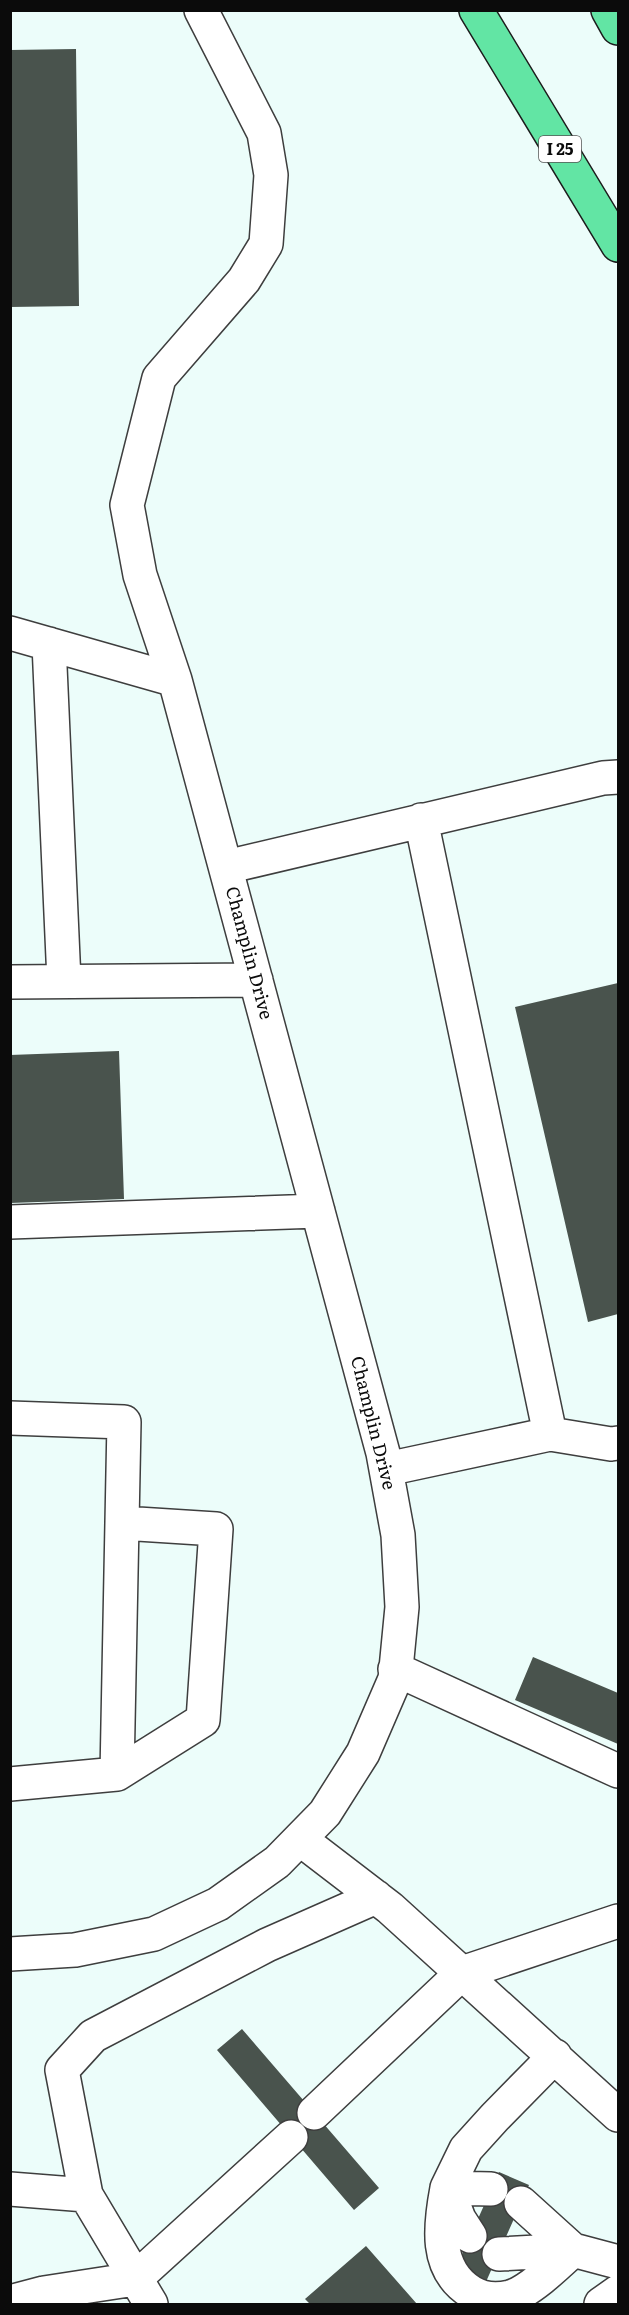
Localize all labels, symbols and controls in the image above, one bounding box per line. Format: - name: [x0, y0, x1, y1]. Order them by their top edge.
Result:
- road number: I 25: [539, 136, 581, 162]
- street label: Champlin Drive: [220, 883, 281, 1022]
- street label: Champlin Drive: [345, 1353, 404, 1492]

